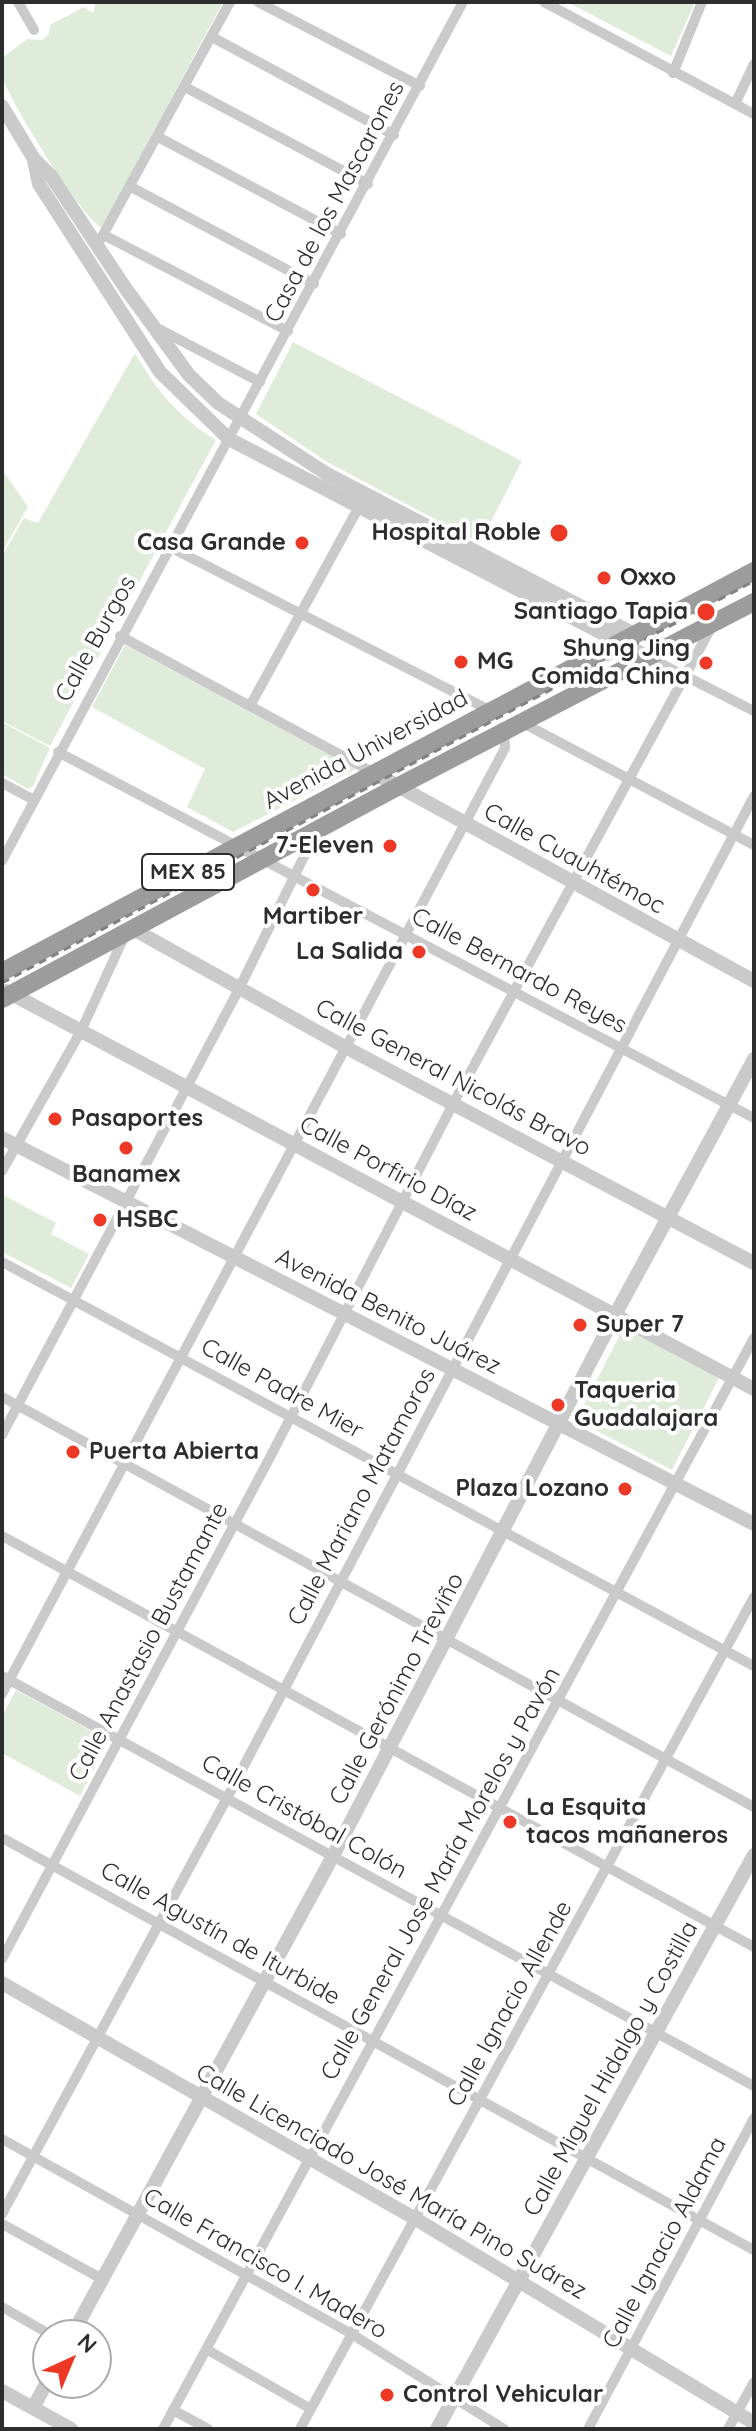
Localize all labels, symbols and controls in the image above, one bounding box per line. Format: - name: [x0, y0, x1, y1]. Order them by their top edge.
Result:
- street label: Casa de los Mascarones: [259, 76, 411, 328]
- place label: Hospital Roble: [372, 519, 541, 547]
- marker: Hospital Roble: [548, 522, 570, 544]
- place label: Casa Grande: [137, 529, 286, 557]
- marker: Casa Grande: [293, 534, 311, 552]
- place label: Oxxo: [620, 564, 676, 592]
- marker: Oxxo: [595, 569, 613, 587]
- street label: Calle Burgos: [50, 571, 142, 707]
- place label: Santiago Tapia: [514, 598, 688, 626]
- marker: Santiago Tapia: [695, 601, 717, 623]
- place label: Shung Jing Comida China: [531, 635, 690, 691]
- place label: MG: [477, 648, 513, 676]
- marker: MG: [452, 653, 470, 671]
- marker: Shung Jing Comida China: [697, 654, 715, 672]
- street label: Avenida Universidad: [259, 684, 473, 816]
- street label: Calle Cuauhtémoc: [478, 797, 670, 921]
- place label: 7-Eleven: [275, 832, 374, 860]
- marker: 7-Eleven: [381, 837, 399, 855]
- road number: MEX 85: [142, 854, 234, 890]
- marker: Martiber: [304, 881, 322, 899]
- street label: Calle Bernardo Reyes: [406, 902, 632, 1040]
- place label: Martiber: [263, 903, 363, 931]
- place label: La Salida: [296, 938, 403, 966]
- marker: La Salida: [410, 943, 428, 961]
- street label: Calle General Nicolás Bravo: [310, 993, 596, 1163]
- place label: Pasaportes: [71, 1105, 203, 1133]
- marker: Pasaportes: [46, 1110, 64, 1128]
- street label: Calle Porfirio Díaz: [294, 1110, 482, 1228]
- marker: Banamex: [117, 1139, 135, 1157]
- place label: Banamex: [72, 1161, 180, 1189]
- place label: HSBC: [116, 1206, 178, 1234]
- marker: HSBC: [91, 1211, 109, 1229]
- street label: Avenida Benito Juárez: [271, 1243, 505, 1381]
- place label: Super 7: [596, 1311, 684, 1339]
- marker: Super 7: [571, 1316, 589, 1334]
- street label: Calle Padre Mier: [196, 1333, 368, 1445]
- street label: Calle Mariano Matamoros: [282, 1363, 442, 1631]
- place label: Taqueria Guadalajara: [574, 1377, 718, 1433]
- marker: Taqueria Guadalajara: [549, 1396, 567, 1414]
- place label: Puerta Abierta: [89, 1438, 259, 1466]
- marker: Puerta Abierta: [64, 1443, 82, 1461]
- place label: Plaza Lozano: [455, 1475, 609, 1503]
- marker: Plaza Lozano: [616, 1480, 634, 1498]
- street label: Calle Anastasio Bustamante: [63, 1498, 235, 1786]
- street label: Calle Gerónimo Treviño: [324, 1568, 470, 1810]
- street label: Calle General Jose María Morelos y Pavón: [315, 1662, 567, 2086]
- street label: Calle Cristóbal Colón: [196, 1749, 412, 1885]
- place label: La Esquita tacos mañaneros: [526, 1794, 728, 1850]
- marker: La Esquita tacos mañaneros: [501, 1813, 519, 1831]
- street label: Calle Agustín de Iturbide: [95, 1856, 345, 2012]
- street label: Calle Ignacio Allende: [441, 1896, 579, 2112]
- street label: Calle Miguel Hidalgo y Costilla: [518, 1916, 704, 2222]
- street label: Calle Licenciado José María Pino Suárez: [191, 2058, 591, 2306]
- street label: Calle Ignacio Aldama: [597, 2132, 733, 2354]
- street label: Calle Francisco I. Madero: [138, 2182, 392, 2346]
- north arrow: [32, 2319, 112, 2399]
- text: N: [72, 2327, 103, 2359]
- place label: Control Vehicular: [403, 2381, 603, 2409]
- marker: Control Vehicular: [378, 2386, 396, 2404]

